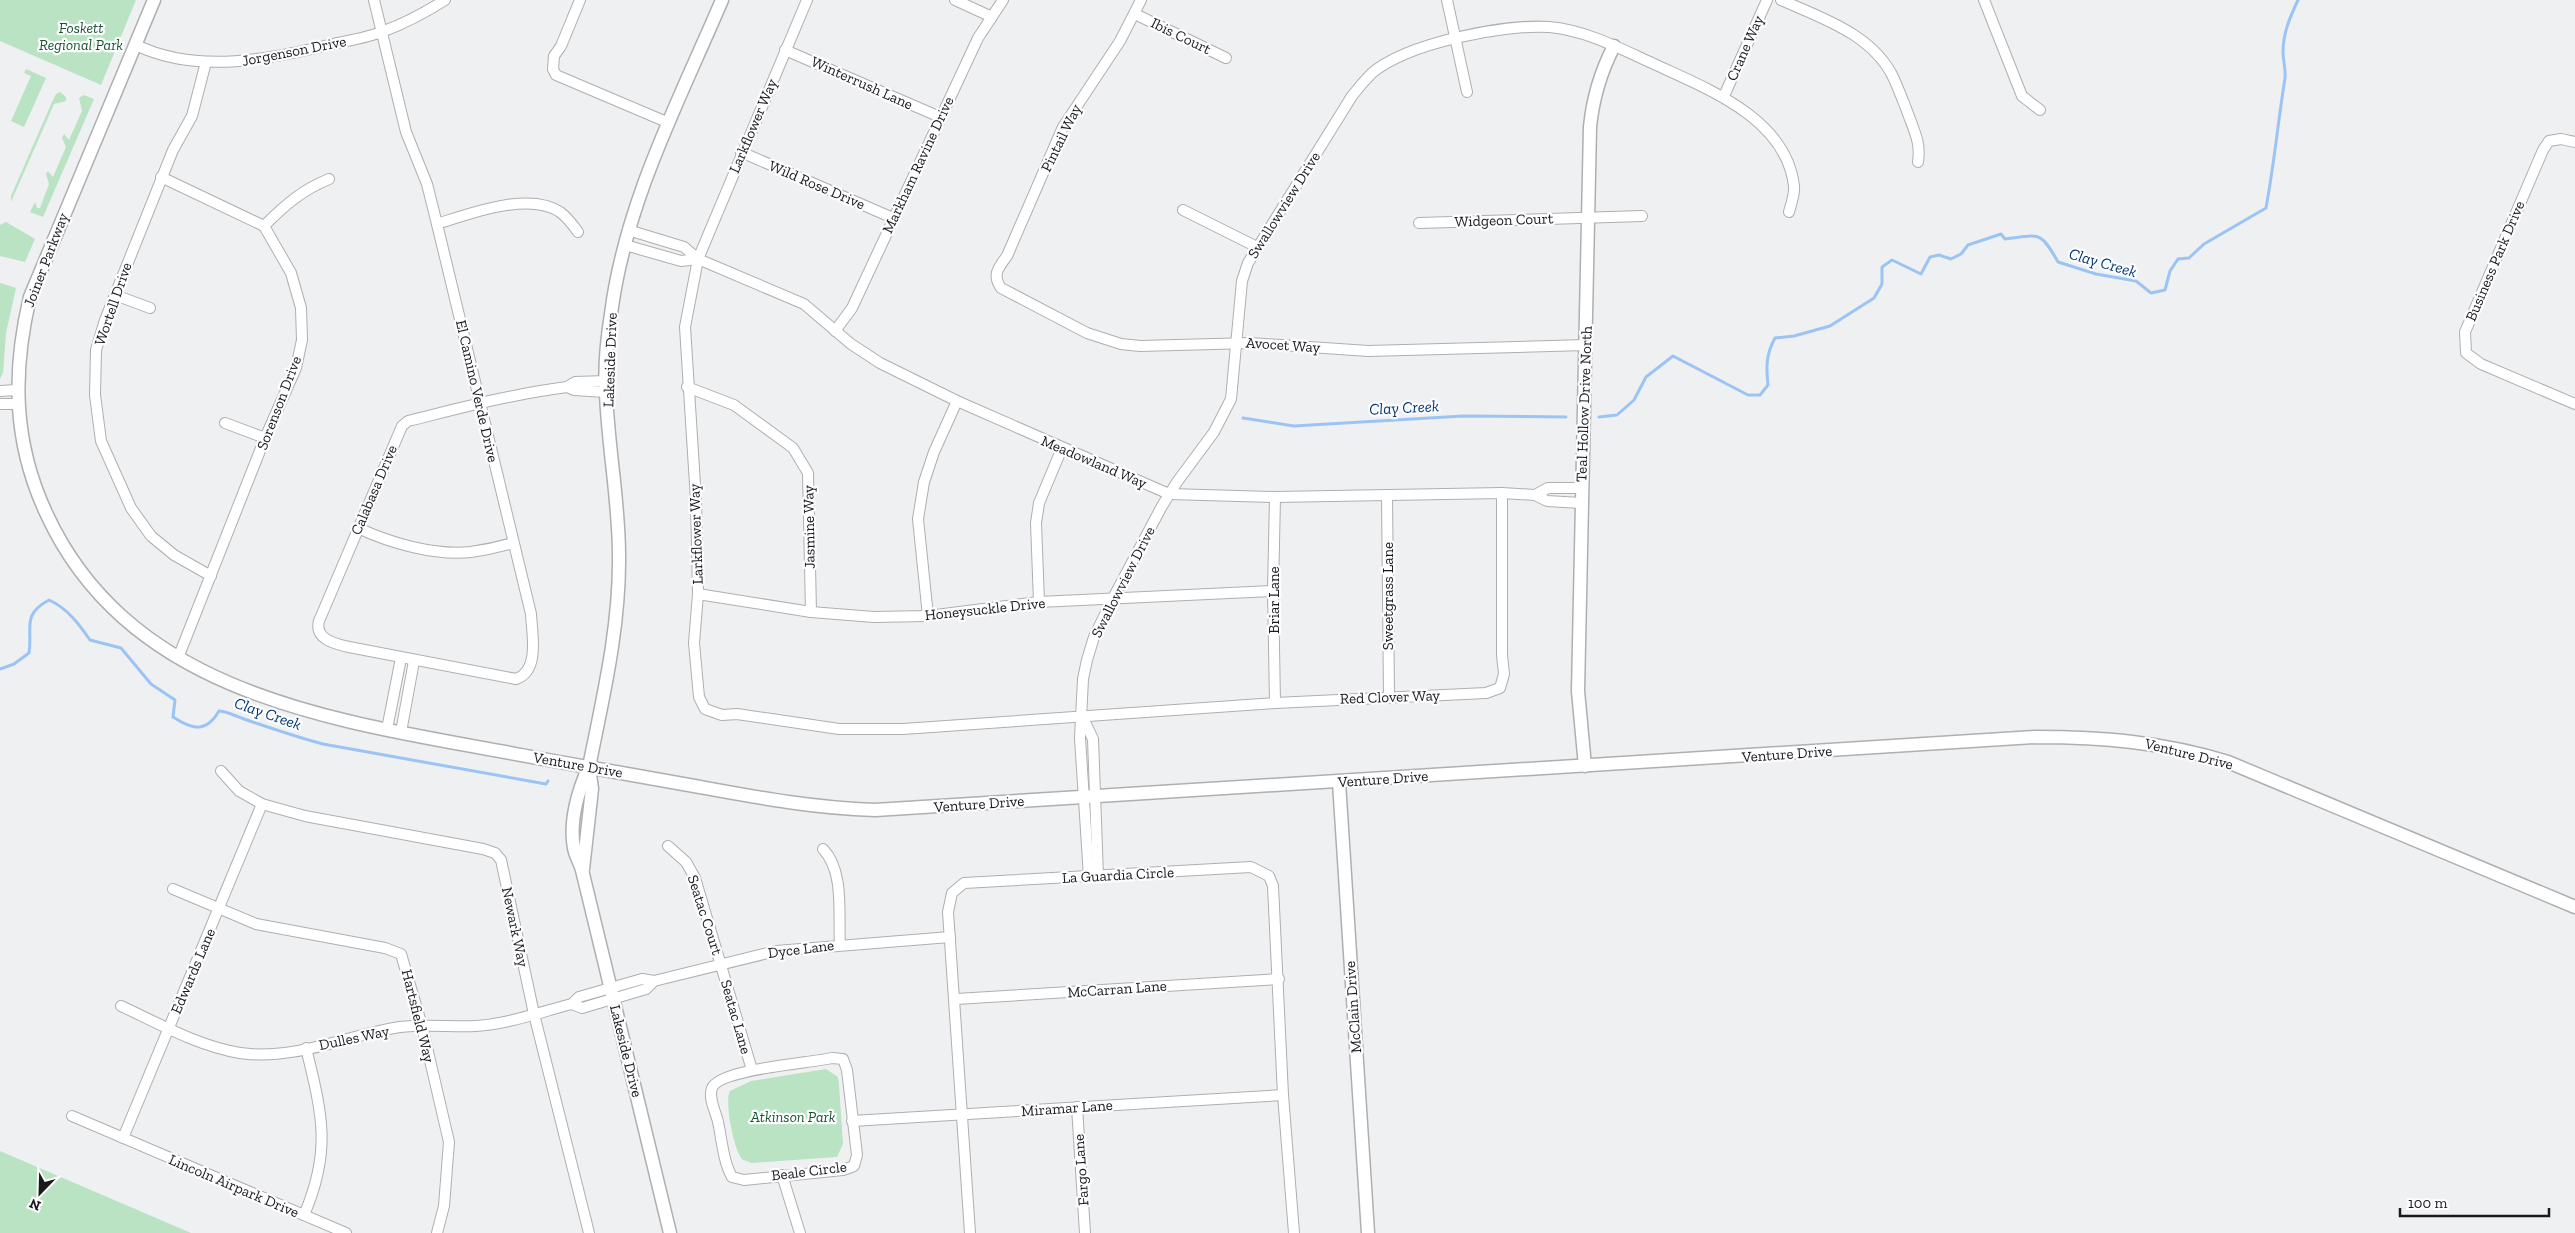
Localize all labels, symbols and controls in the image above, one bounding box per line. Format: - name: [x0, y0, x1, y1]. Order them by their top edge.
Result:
- street label: Crane Way: [1723, 12, 1768, 84]
- street label: Ibis Court: [1148, 14, 1214, 58]
- park label: Foskett Regional Park: [39, 19, 123, 54]
- street label: Jorgenson Drive: [240, 32, 348, 70]
- street label: Winterrush Lane: [808, 53, 916, 113]
- street label: Larkflower Way: [725, 76, 781, 176]
- street label: Markham Ravine Drive: [878, 94, 958, 236]
- street label: Pintail Way: [1037, 101, 1085, 175]
- street label: Swallowview Drive: [1244, 148, 1324, 262]
- street label: Wild Rose Drive: [766, 157, 868, 213]
- street label: Business Park Drive: [2462, 198, 2528, 324]
- street label: Widgeon Court: [1454, 209, 1554, 231]
- street label: Joiner Parkway: [20, 210, 72, 310]
- water label: Clay Creek: [2067, 244, 2139, 281]
- street label: Wortell Drive: [90, 260, 136, 348]
- street label: Lakeside Drive: [599, 312, 621, 408]
- street label: El Camino Verde Drive: [452, 318, 502, 464]
- street label: Teal Hollow Drive North: [1572, 325, 1596, 482]
- street label: Avocet Way: [1245, 333, 1321, 357]
- street label: Sorenson Drive: [253, 353, 305, 453]
- water label: Clay Creek: [1369, 396, 1439, 419]
- street label: Meadowland Way: [1038, 432, 1150, 493]
- street label: Calabasa Drive: [347, 442, 401, 538]
- street label: Larkflower Way: [685, 483, 707, 585]
- street label: Jasmine Way: [799, 485, 819, 569]
- street label: Swallowview Drive: [1087, 523, 1159, 641]
- street label: Sweetgrass Lane: [1379, 542, 1397, 650]
- street label: Briar Lane: [1265, 566, 1283, 634]
- street label: Honeysuckle Drive: [924, 594, 1046, 624]
- street label: Red Clover Way: [1340, 686, 1441, 708]
- water label: Clay Creek: [232, 693, 304, 734]
- street label: Venture Drive: [2142, 734, 2235, 774]
- street label: Venture Drive: [1740, 742, 1833, 766]
- street label: Venture Drive: [531, 748, 624, 782]
- street label: Venture Drive: [1336, 767, 1429, 791]
- street label: Venture Drive: [932, 792, 1025, 816]
- street label: La Guardia Circle: [1061, 863, 1175, 887]
- street label: Seatac Court: [684, 873, 727, 958]
- street label: Newark Way: [498, 885, 532, 969]
- street label: Edwards Lane: [167, 925, 219, 1017]
- street label: Dyce Lane: [767, 936, 835, 962]
- street label: McClain Drive: [1341, 960, 1365, 1054]
- street label: Hartsfield Way: [398, 967, 438, 1065]
- street label: McCarran Lane: [1067, 977, 1167, 1001]
- street label: Seatac Lane: [717, 978, 755, 1056]
- street label: Lakeside Drive: [606, 1003, 646, 1099]
- street label: Dulles Way: [317, 1022, 391, 1054]
- street label: Miramar Lane: [1021, 1096, 1113, 1120]
- park label: Atkinson Park: [750, 1108, 836, 1126]
- street label: Fargo Lane: [1070, 1133, 1092, 1207]
- street label: Lincoln Airpark Drive: [166, 1150, 302, 1222]
- street label: Beale Circle: [770, 1157, 848, 1185]
- north arrow: [15, 1168, 65, 1218]
- scale bar: [2400, 1186, 2549, 1218]
- text: N: [27, 1194, 43, 1214]
- text: 100 m: [2408, 1194, 2447, 1212]

